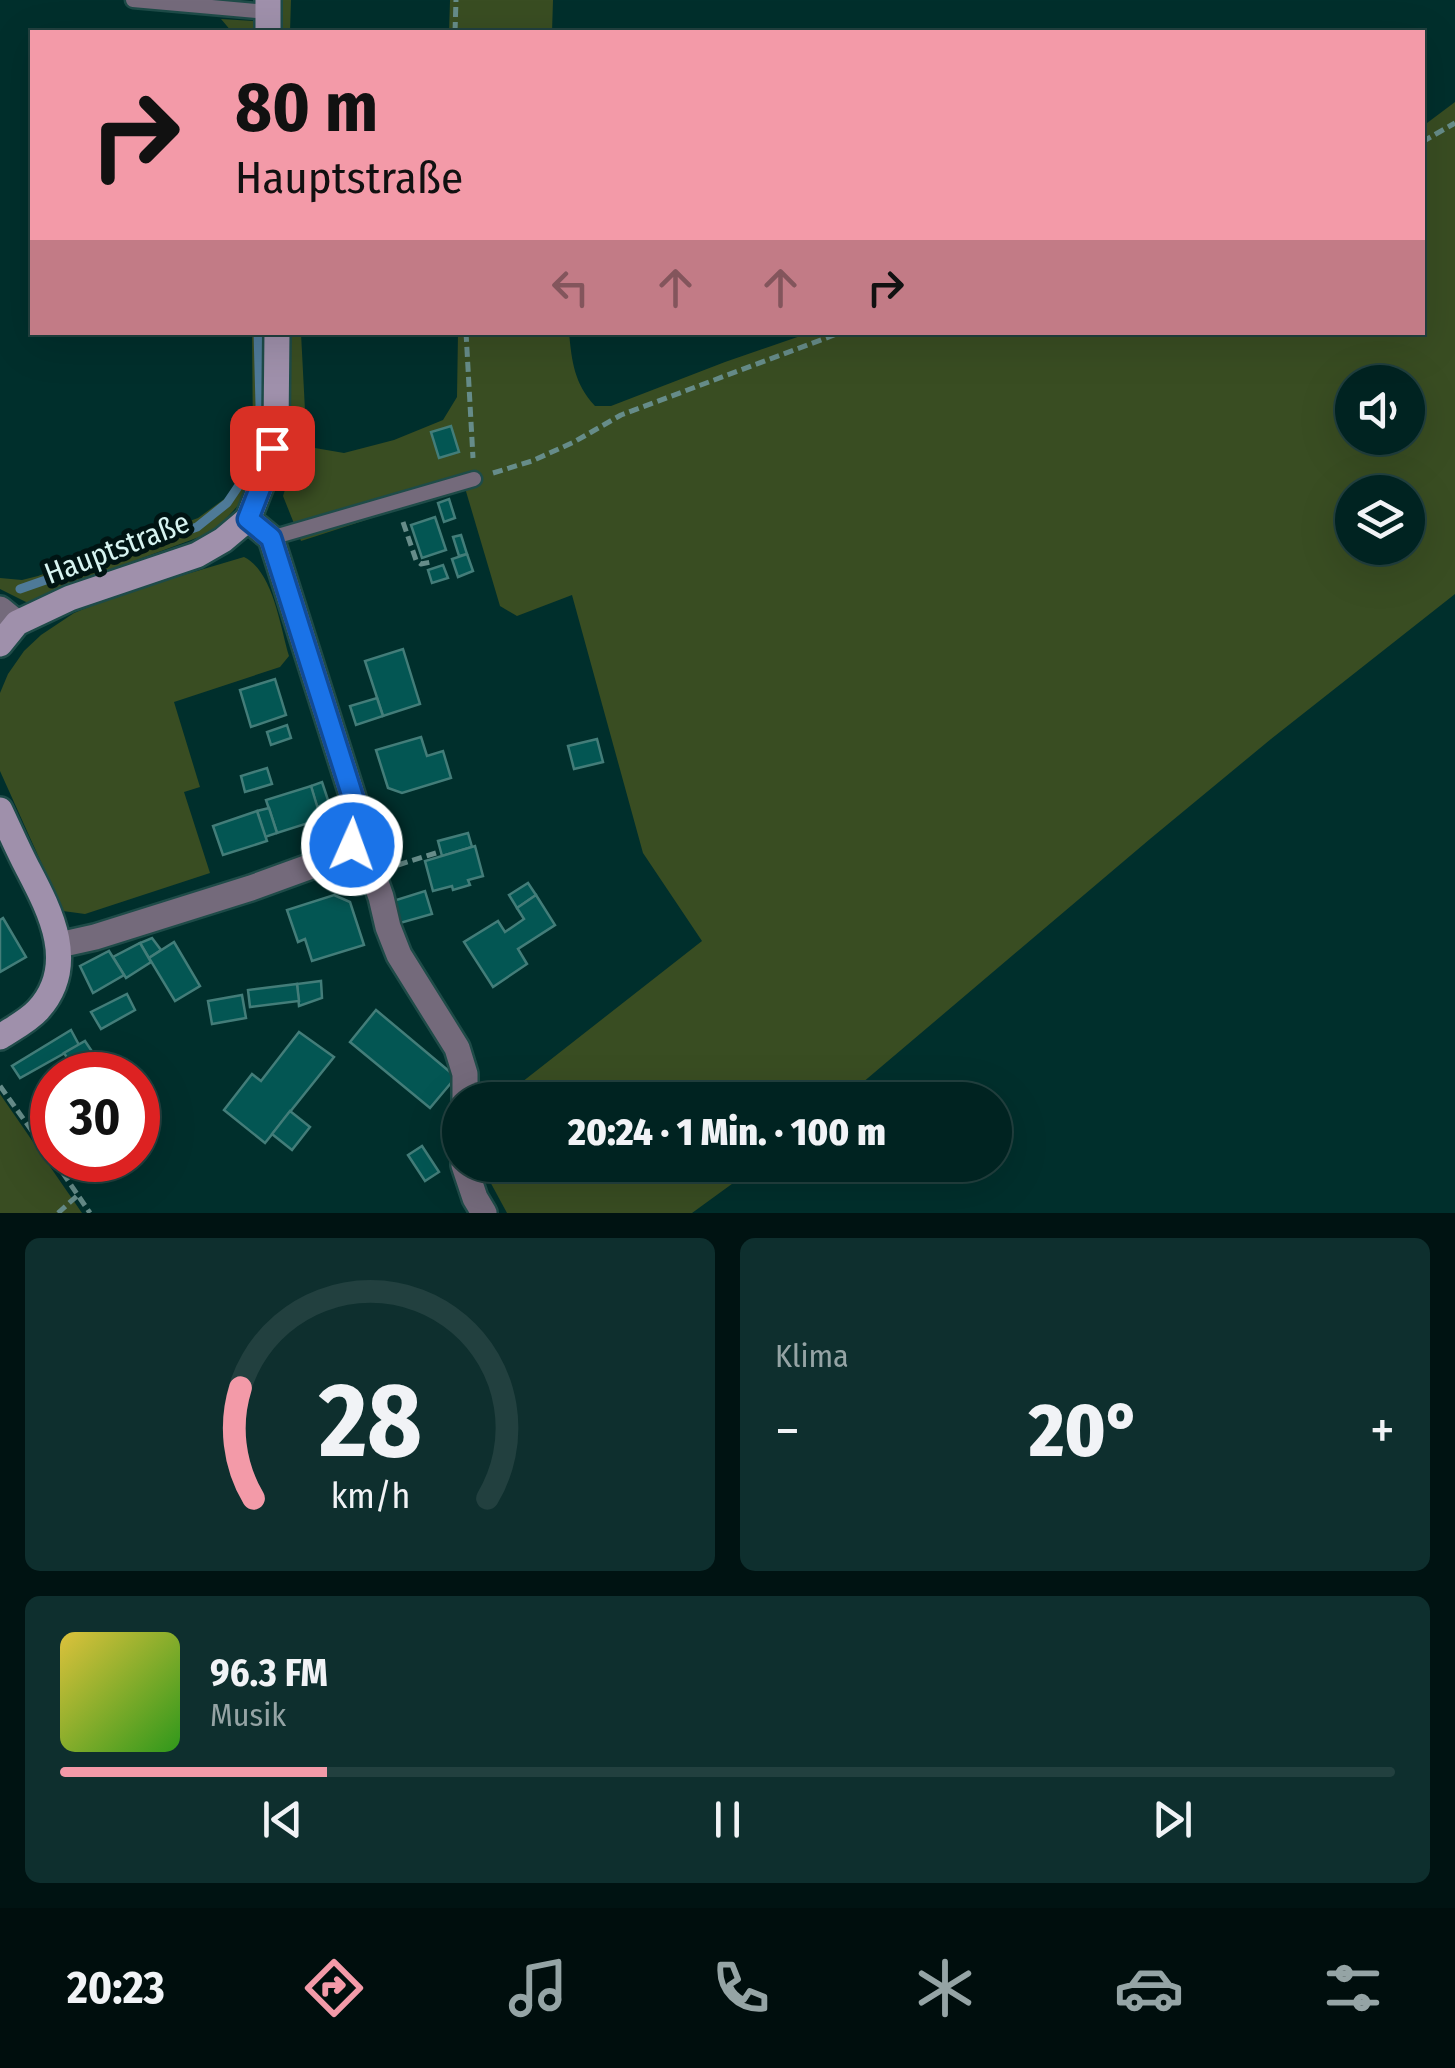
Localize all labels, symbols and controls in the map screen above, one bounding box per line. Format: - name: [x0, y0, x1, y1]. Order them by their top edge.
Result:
- text: 80 m: [235, 66, 378, 150]
- icon: right: [70, 70, 200, 200]
- text: Hauptstraße: [235, 151, 463, 205]
- icon: left: [543, 260, 598, 315]
- icon: ahead: [648, 260, 703, 315]
- icon: ahead: [753, 260, 808, 315]
- icon: right: [858, 260, 913, 315]
- map controls: [1335, 365, 1425, 565]
- button: sound: [1335, 365, 1425, 455]
- pin: [230, 406, 315, 491]
- icon: arrive: [245, 421, 300, 476]
- button: layers: [1335, 475, 1425, 565]
- street label: Hauptstraße: [40, 504, 194, 592]
- position arrow: [300, 793, 404, 897]
- speed limit sign: 30: [30, 1052, 160, 1182]
- text: 20:24 · 1 Min. · 100 m: [568, 1109, 886, 1155]
- text: Klima: [775, 1337, 849, 1375]
- text: 28: [317, 1359, 422, 1484]
- text: 20°: [1029, 1386, 1141, 1476]
- text: −: [775, 1398, 800, 1464]
- text: +: [1370, 1398, 1395, 1464]
- text: km/h: [330, 1475, 410, 1517]
- text: 96.3 FM: [210, 1650, 328, 1696]
- text: Musik: [210, 1696, 286, 1734]
- icon: previous: [255, 1792, 310, 1847]
- icon: pause: [700, 1792, 755, 1847]
- icon: next: [1145, 1792, 1200, 1847]
- icon: directions: [299, 1953, 369, 2023]
- icon: music: [503, 1953, 573, 2023]
- icon: phone: [706, 1953, 776, 2023]
- icon: climate: [910, 1953, 980, 2023]
- icon: car: [1114, 1953, 1184, 2023]
- icon: filters: [1318, 1953, 1388, 2023]
- text: 20:23: [67, 1961, 165, 2015]

